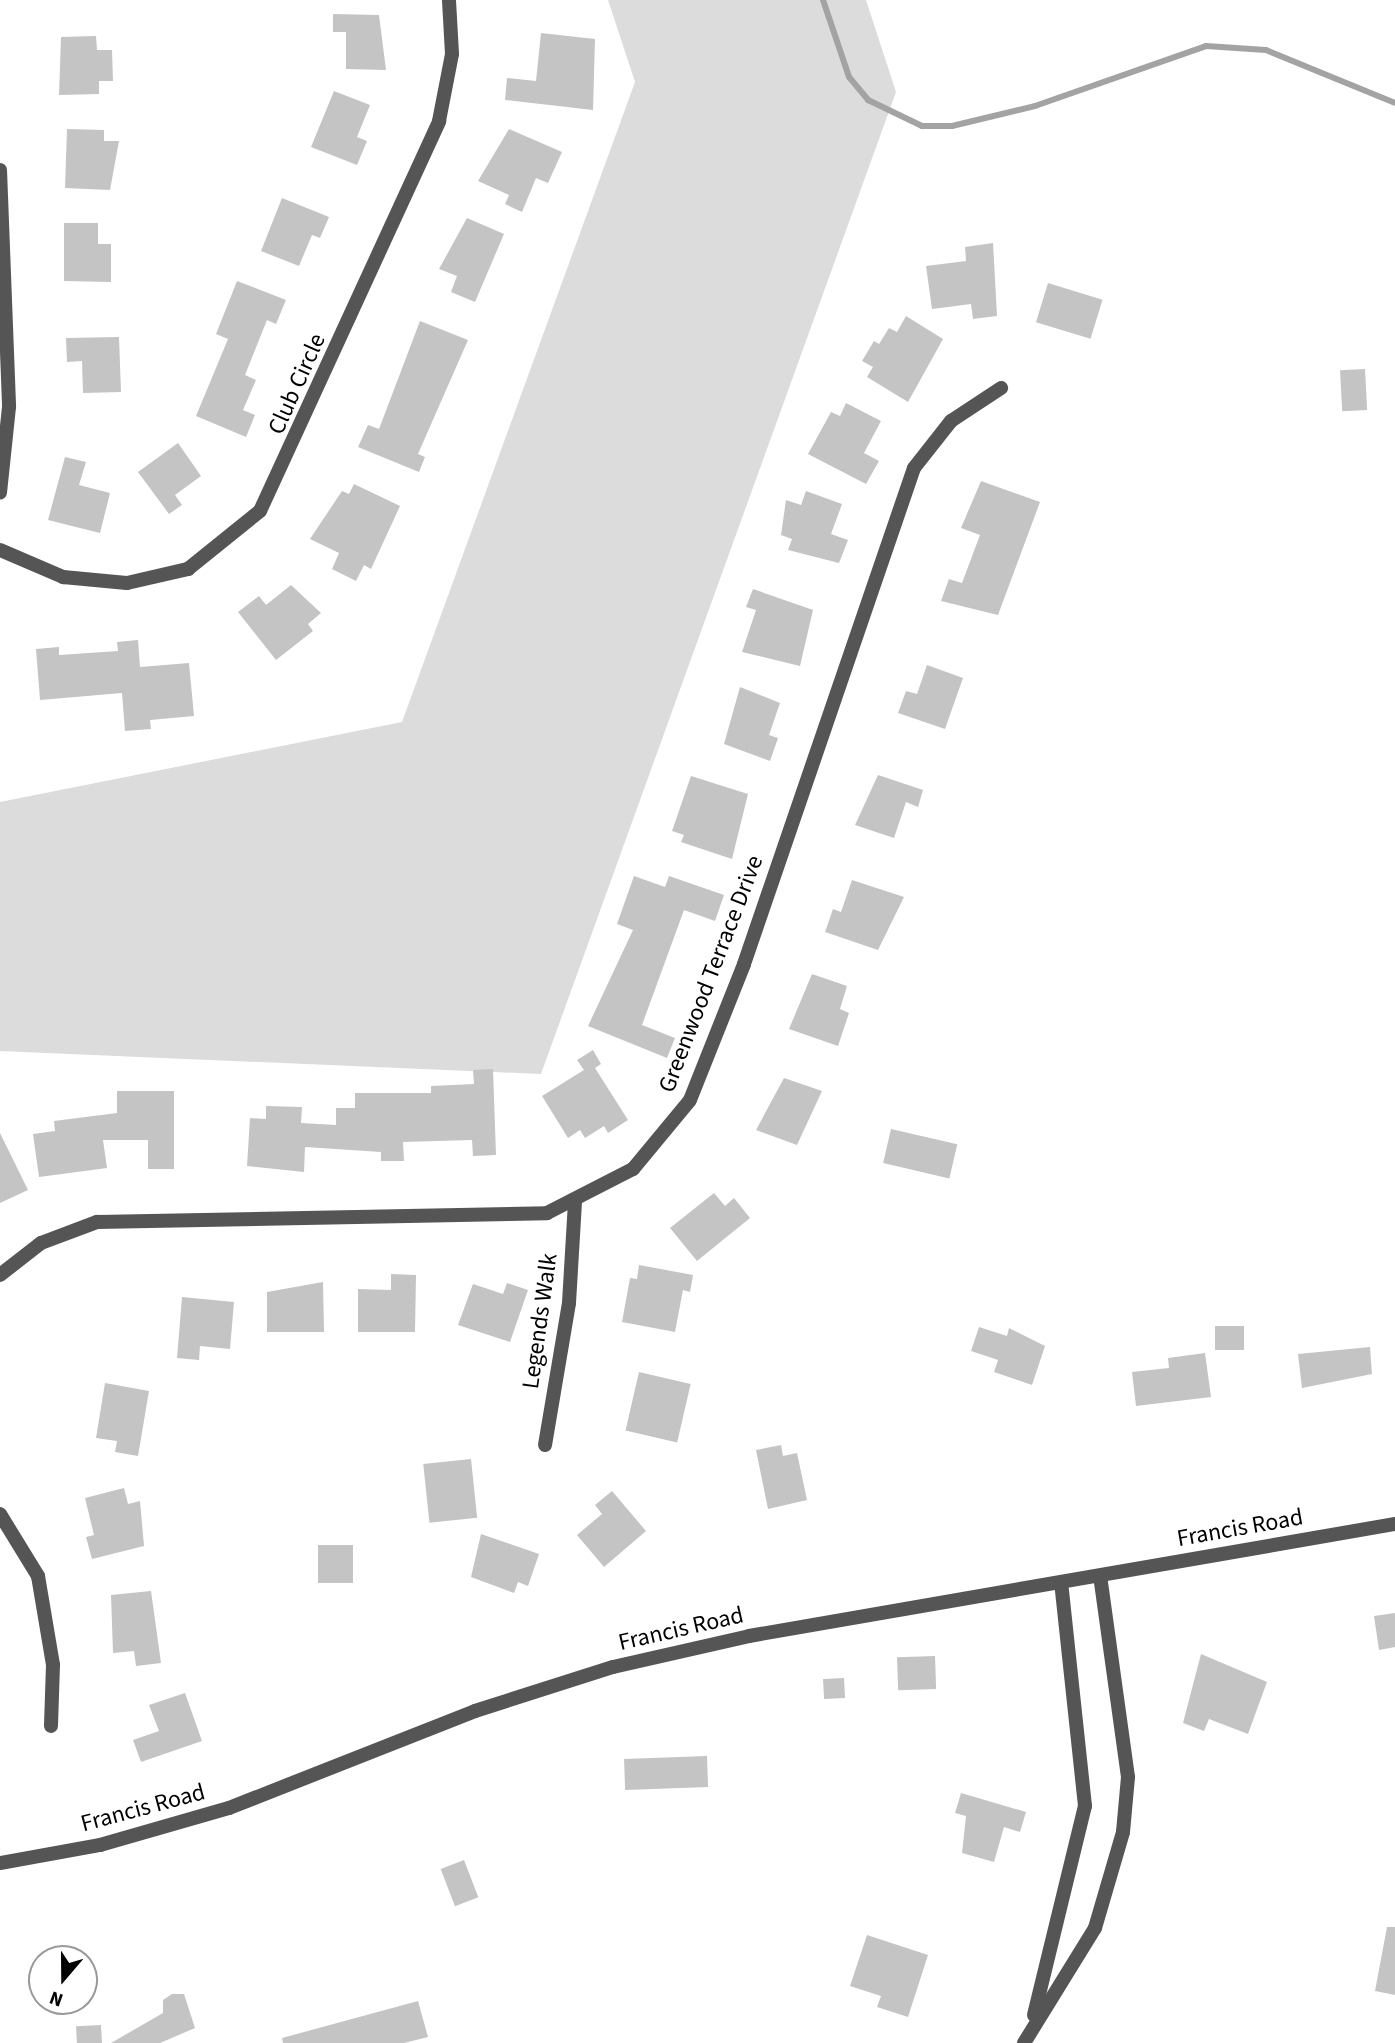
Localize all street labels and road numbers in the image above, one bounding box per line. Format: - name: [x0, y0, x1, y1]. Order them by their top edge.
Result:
- street label: Club Circle: [262, 329, 332, 439]
- street label: Greenwood Terrace Drive: [652, 851, 770, 1097]
- street label: Legends Walk: [516, 1251, 564, 1391]
- street label: Francis Road: [1175, 1503, 1305, 1553]
- street label: Francis Road: [616, 1601, 746, 1657]
- street label: Francis Road: [78, 1778, 208, 1838]

